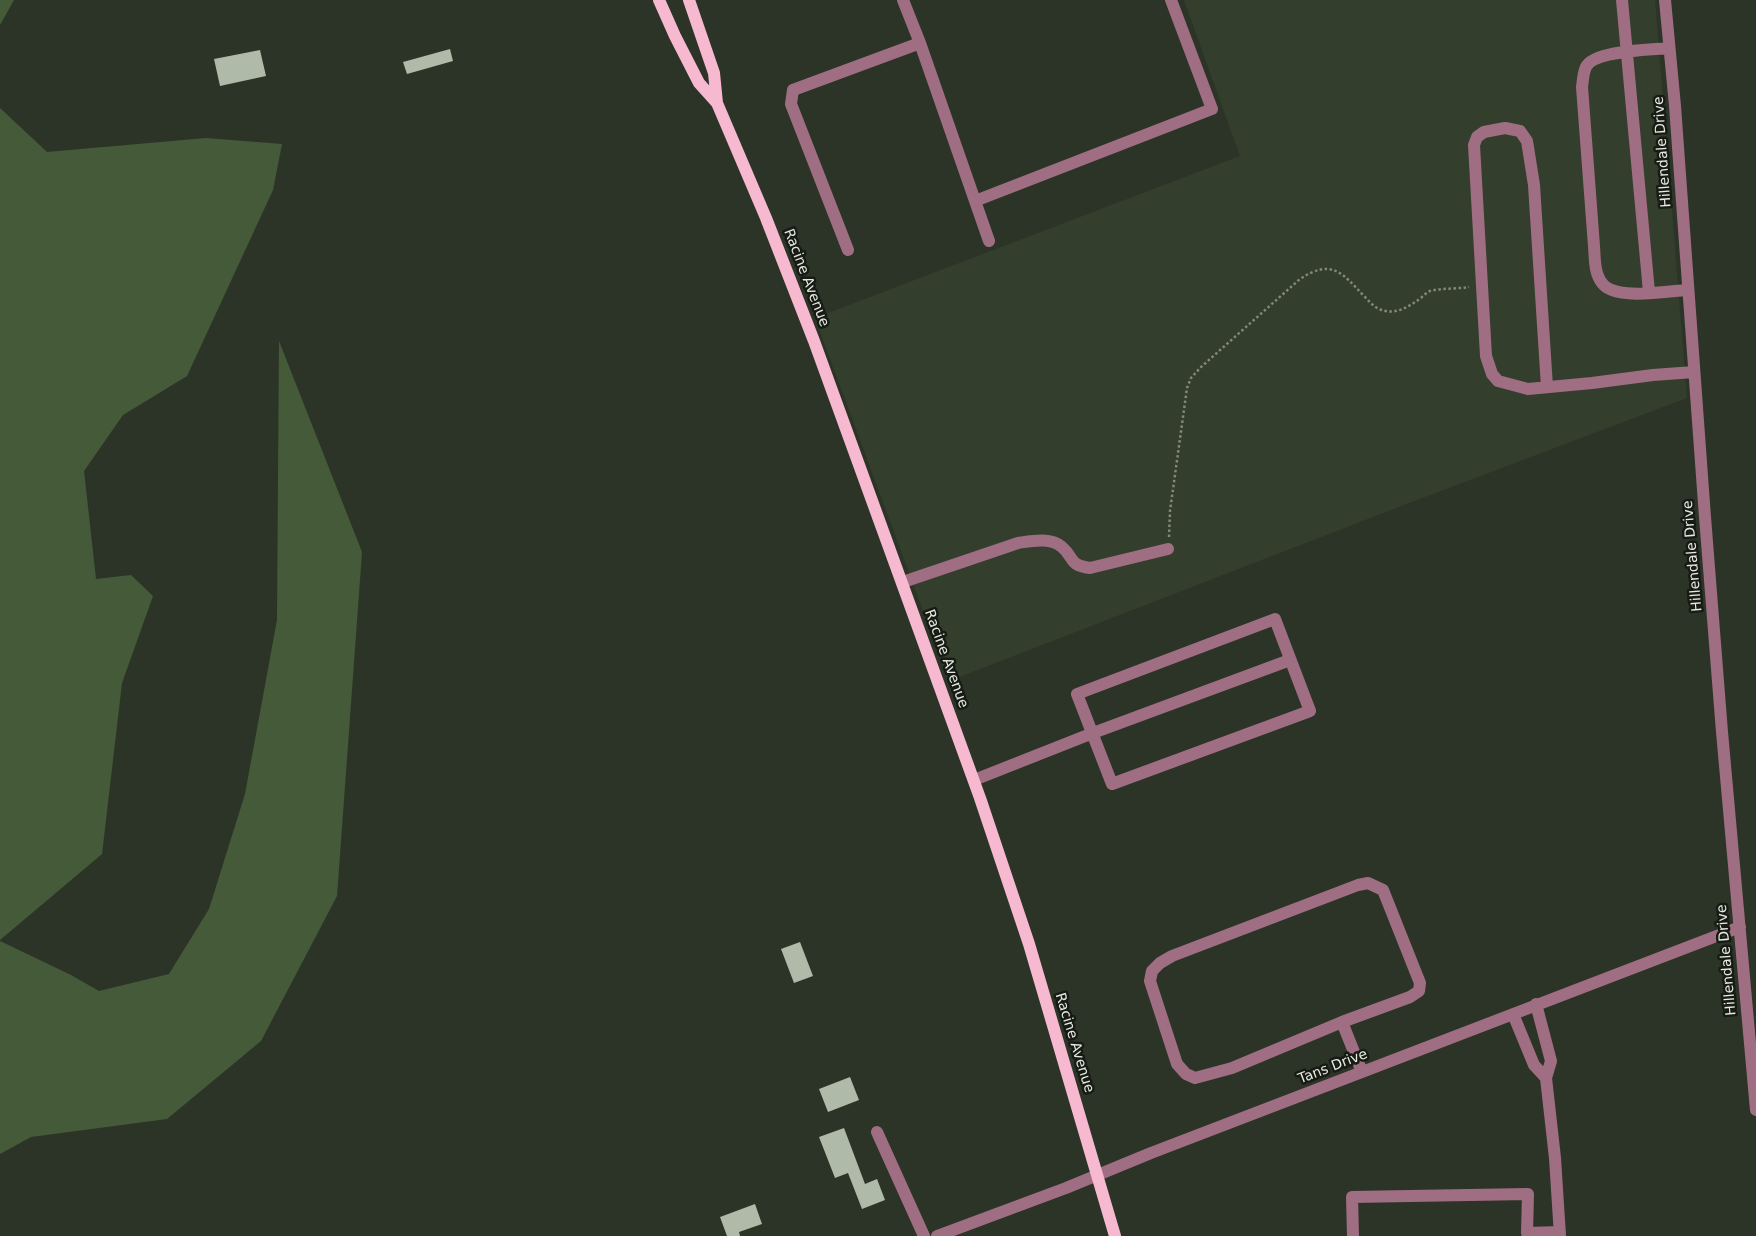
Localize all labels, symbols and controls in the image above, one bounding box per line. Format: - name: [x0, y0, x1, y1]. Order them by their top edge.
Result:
- street label: Hillendale Drive: [1651, 96, 1675, 208]
- street label: Racine Avenue: [780, 227, 832, 329]
- street label: Hillendale Drive: [1680, 500, 1706, 612]
- street label: Racine Avenue: [920, 607, 972, 711]
- street label: Hillendale Drive: [1714, 904, 1740, 1016]
- street label: Racine Avenue: [1051, 991, 1097, 1095]
- street label: Tans Drive: [1296, 1046, 1370, 1088]

